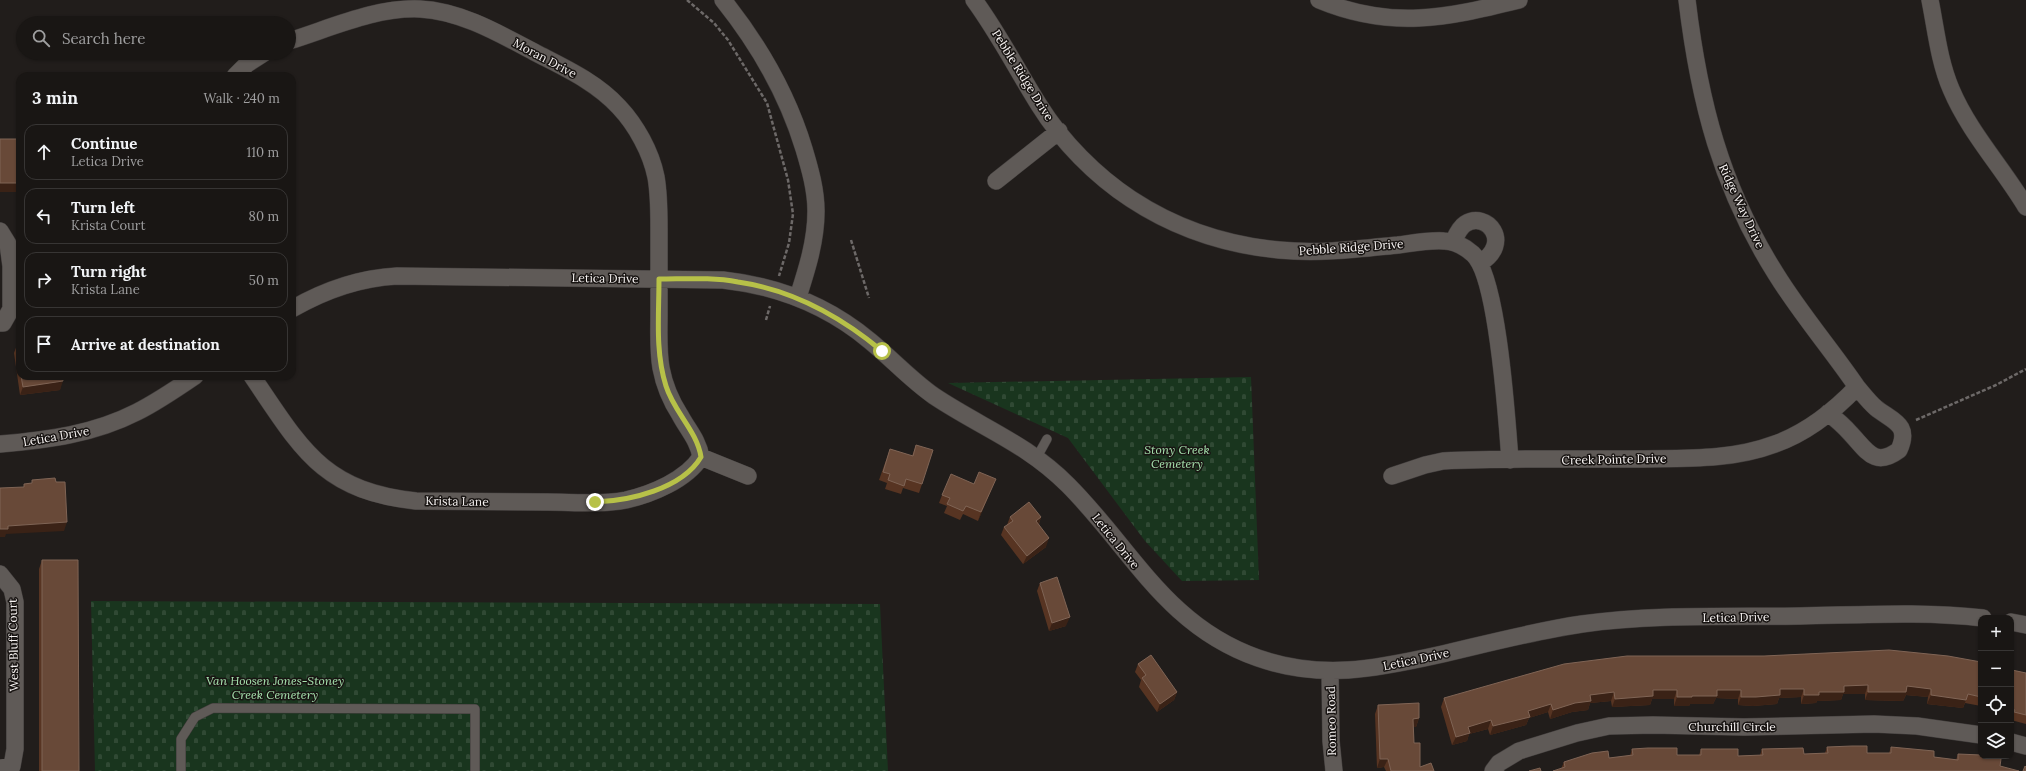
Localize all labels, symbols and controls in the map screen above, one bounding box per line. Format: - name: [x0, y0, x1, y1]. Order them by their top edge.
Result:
- search box: [16, 16, 296, 60]
- icon: search: [30, 27, 52, 49]
- street label: Pebble Ridge Drive: [989, 27, 1057, 124]
- text: Search here: [62, 29, 145, 48]
- street label: Moran Drive: [511, 35, 580, 81]
- text: 3 min: [32, 87, 78, 109]
- text: Walk · 240 m: [203, 90, 280, 107]
- text: Continue: [71, 134, 137, 153]
- icon: ahead: [33, 141, 55, 163]
- text: 110 m: [246, 144, 279, 161]
- text: Letica Drive: [71, 153, 144, 170]
- street label: Ridge Way Drive: [1716, 161, 1768, 251]
- text: Turn left: [71, 198, 135, 217]
- icon: left: [33, 205, 55, 227]
- text: 80 m: [249, 208, 279, 225]
- text: Krista Court: [71, 217, 146, 234]
- street label: Pebble Ridge Drive: [1298, 236, 1404, 258]
- text: Turn right: [71, 262, 147, 281]
- icon: right: [33, 269, 55, 291]
- street label: Letica Drive: [571, 270, 639, 286]
- text: 50 m: [249, 272, 279, 289]
- text: Krista Lane: [71, 281, 140, 298]
- icon: arrive: [33, 333, 55, 355]
- text: Arrive at destination: [71, 335, 220, 354]
- route start: [873, 342, 891, 360]
- street label: Letica Drive: [22, 423, 91, 449]
- park label: Stony Creek Cemetery: [1144, 442, 1210, 471]
- street label: Creek Pointe Drive: [1561, 451, 1667, 467]
- street label: Krista Lane: [425, 493, 489, 509]
- route end: [586, 493, 604, 511]
- street label: Letica Drive: [1089, 510, 1143, 572]
- street label: West Bluff Court: [5, 598, 21, 692]
- street label: Letica Drive: [1702, 609, 1770, 625]
- map controls: [1978, 615, 2014, 759]
- button: +: [1978, 615, 2014, 651]
- street label: Letica Drive: [1382, 645, 1451, 673]
- button: −: [1978, 651, 2014, 687]
- park label: Van Hoosen Jones-Stoney Creek Cemetery: [206, 673, 344, 702]
- street label: Romeo Road: [1323, 686, 1339, 756]
- button: locate: [1978, 687, 2014, 723]
- street label: Churchill Circle: [1688, 719, 1776, 734]
- button: layers: [1978, 723, 2014, 759]

